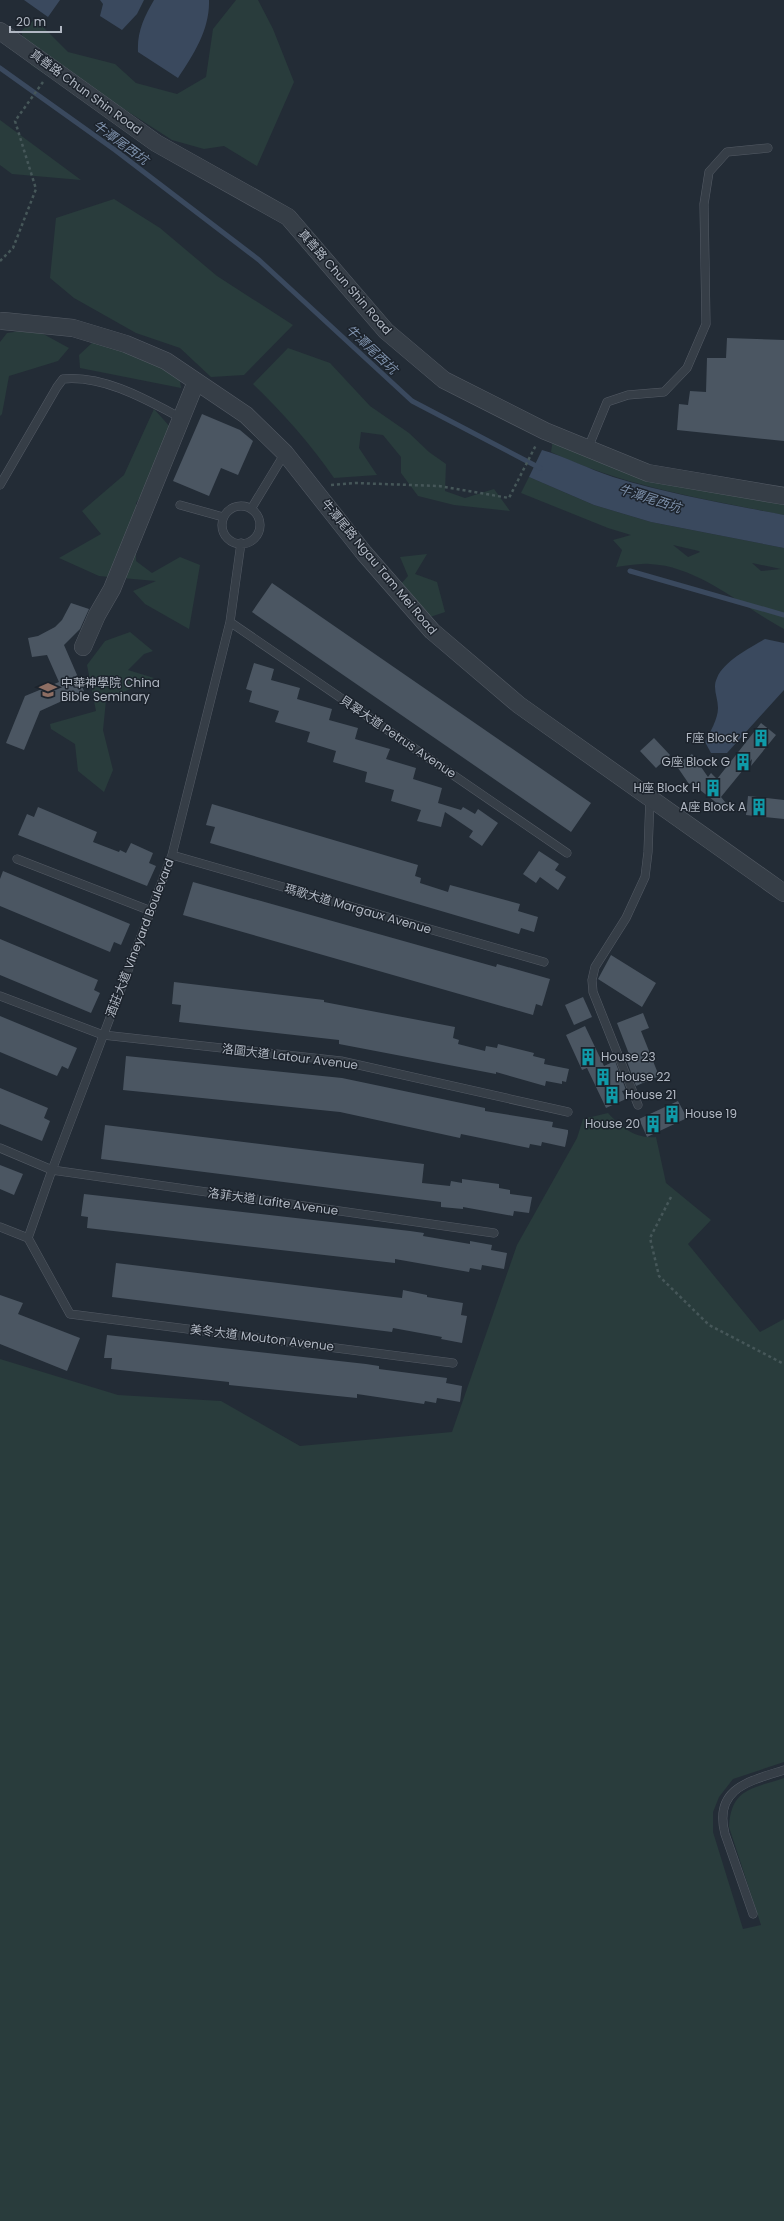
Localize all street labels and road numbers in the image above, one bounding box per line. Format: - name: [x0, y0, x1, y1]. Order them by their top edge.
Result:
- street label: 真善路 Chun Shin Road: [27, 45, 146, 138]
- street label: 真善路 Chun Shin Road: [295, 225, 396, 338]
- street label: 牛潭尾路 Ngau Tam Mei Road: [318, 495, 441, 638]
- street label: 貝翠大道 Petrus Avenue: [337, 691, 460, 782]
- street label: 酒莊大道 Vineyard Boulevard: [101, 856, 178, 1020]
- street label: 瑪歌大道 Margaux Avenue: [283, 879, 434, 938]
- street label: 洛圖大道 Latour Avenue: [221, 1040, 359, 1073]
- street label: 洛菲大道 Lafite Avenue: [207, 1184, 339, 1219]
- street label: 美冬大道 Mouton Avenue: [189, 1320, 335, 1355]

